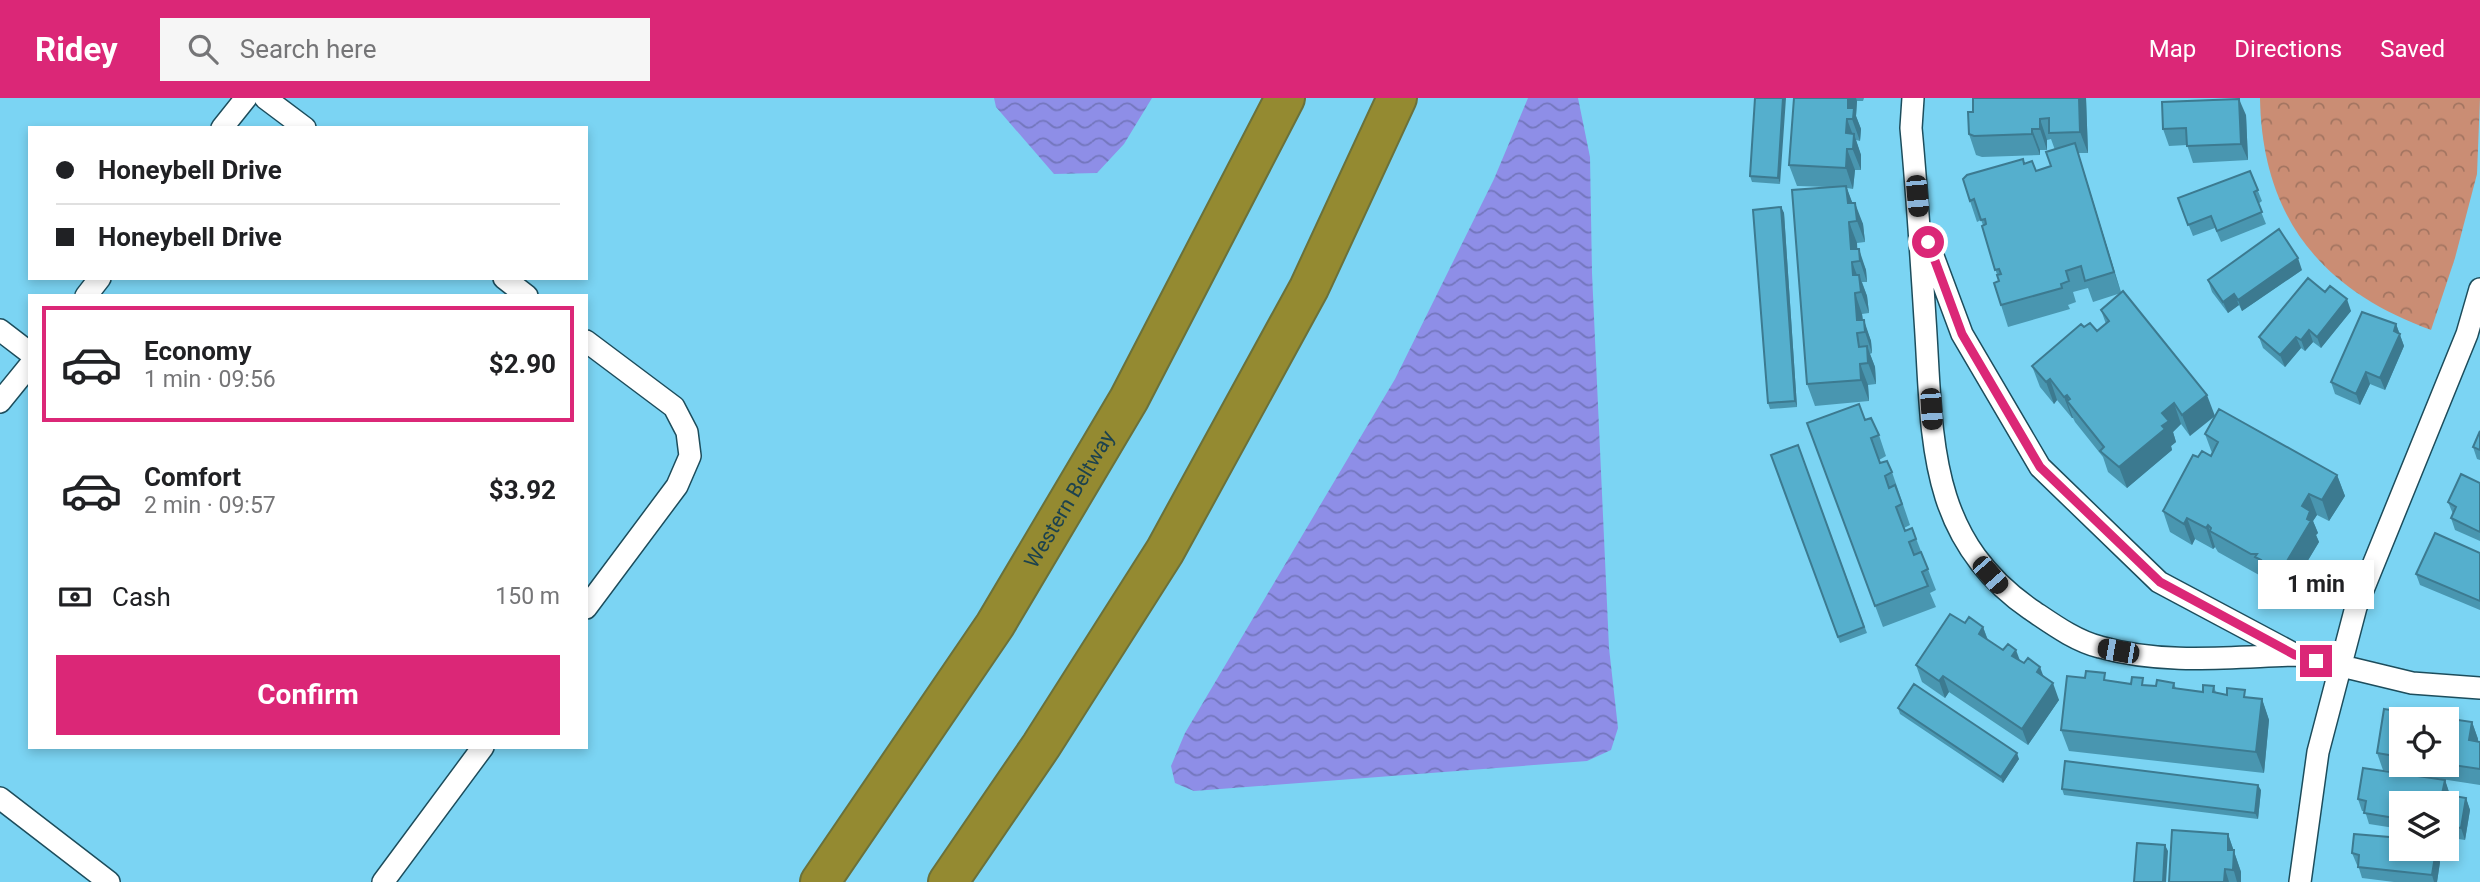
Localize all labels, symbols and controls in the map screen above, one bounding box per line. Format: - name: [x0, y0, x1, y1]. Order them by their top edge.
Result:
- search box: [160, 18, 650, 81]
- text: Ridey: [35, 30, 118, 69]
- icon: search: [184, 30, 222, 68]
- text: Search here: [240, 34, 376, 64]
- text: Map: [2149, 35, 2196, 63]
- text: Directions: [2234, 35, 2342, 63]
- text: Saved: [2380, 35, 2445, 63]
- text: Honeybell Drive: [98, 155, 282, 185]
- car: [1905, 174, 1930, 218]
- text: Honeybell Drive: [98, 222, 282, 252]
- route start: [1912, 226, 1944, 258]
- icon: car: [60, 333, 123, 396]
- text: Economy: [144, 336, 251, 366]
- text: $2.90: [489, 349, 556, 379]
- text: 1 min · 09:56: [144, 366, 276, 393]
- car: [1920, 387, 1943, 431]
- street label: Western Beltway: [1020, 426, 1120, 572]
- icon: car: [60, 459, 123, 522]
- text: Comfort: [144, 462, 241, 492]
- text: $3.92: [489, 475, 556, 505]
- text: 2 min · 09:57: [144, 492, 276, 519]
- car: [1969, 552, 2012, 598]
- callout: 1 min: [2258, 560, 2374, 608]
- text: 1 min: [2287, 571, 2345, 598]
- icon: cash: [56, 578, 94, 616]
- text: Cash: [112, 582, 171, 612]
- text: 150 m: [495, 583, 560, 610]
- car: [2096, 637, 2141, 665]
- route end: [2300, 645, 2332, 677]
- button: Confirm: [56, 655, 560, 735]
- map controls: [2389, 707, 2459, 861]
- button: locate: [2389, 707, 2459, 777]
- button: layers: [2389, 791, 2459, 861]

